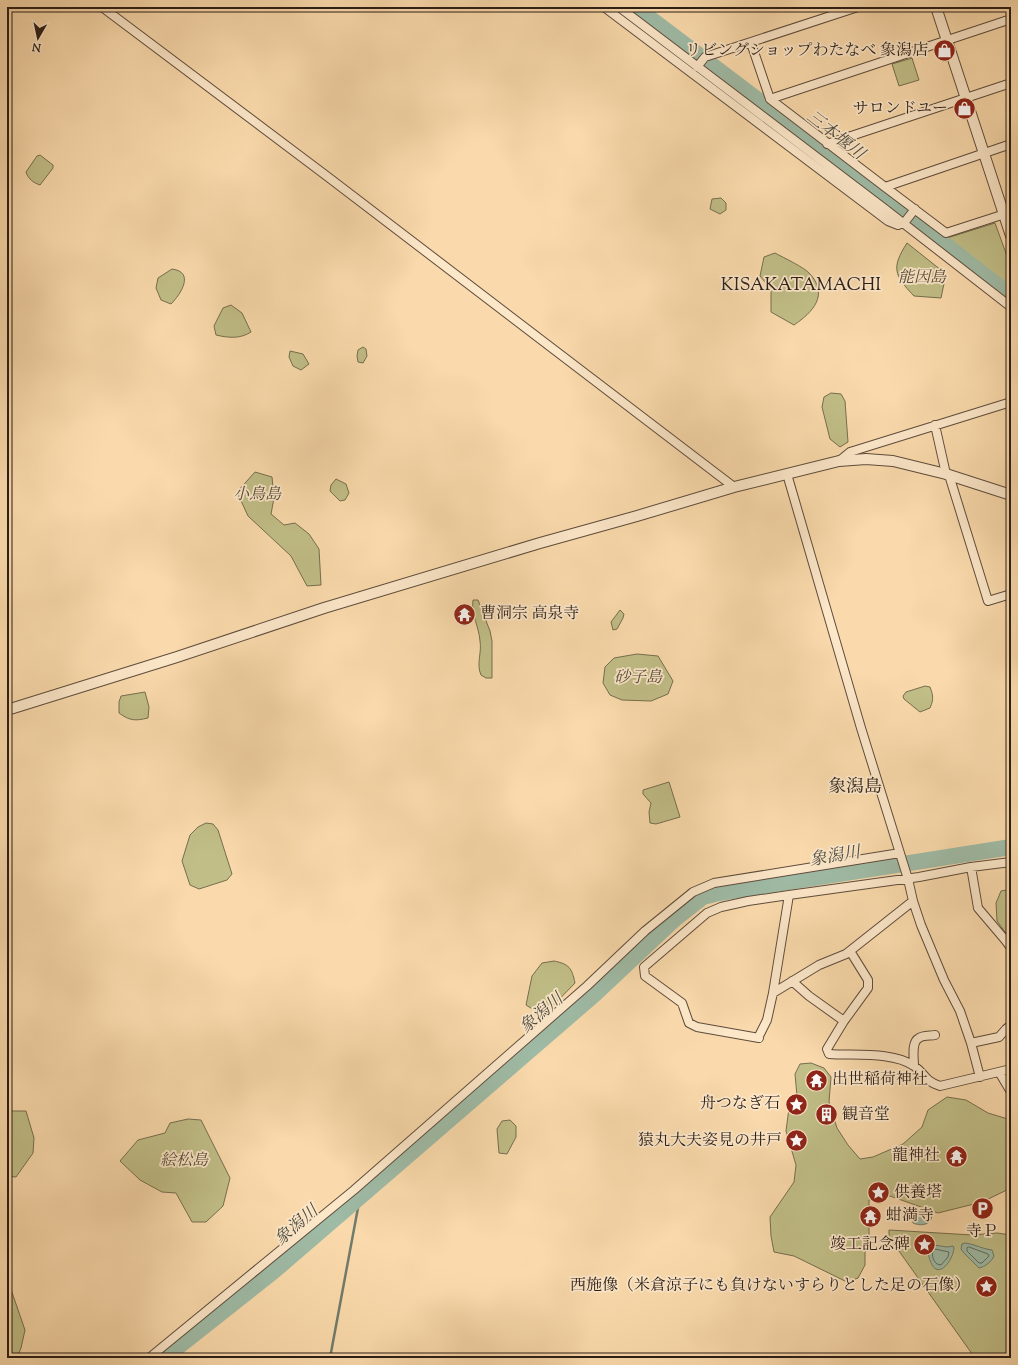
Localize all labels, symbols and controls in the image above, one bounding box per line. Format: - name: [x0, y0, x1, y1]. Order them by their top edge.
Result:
- north arrow: [18, 18, 58, 58]
- text: N: [31, 38, 43, 56]
- shop icon: リビングショップわたなべ 象潟店: [931, 38, 957, 64]
- place label: リビングショップわたなべ 象潟店: [685, 40, 928, 63]
- shop icon: サロンドユー: [951, 96, 977, 122]
- place label: サロンドユー: [853, 98, 948, 121]
- water label: 三本堰川: [801, 106, 871, 168]
- park label: 能因島: [898, 267, 947, 290]
- district label: KISAKATAMACHI: [721, 273, 881, 299]
- park label: 小鳥島: [233, 484, 282, 507]
- temple icon: 曹洞宗 高泉寺: [451, 601, 477, 627]
- place label: 曹洞宗 高泉寺: [480, 603, 579, 626]
- park label: 砂子島: [614, 667, 663, 690]
- district label: 象潟島: [828, 775, 882, 801]
- water label: 象潟川: [808, 841, 864, 873]
- water label: 象潟川: [515, 987, 571, 1040]
- temple icon: 出世稲荷神社: [803, 1067, 829, 1093]
- place label: 出世稲荷神社: [832, 1069, 928, 1092]
- place icon: 舟つなぎ石: [783, 1091, 809, 1117]
- place label: 舟つなぎ石: [700, 1093, 780, 1116]
- building icon: 観音堂: [813, 1102, 839, 1128]
- place label: 観音堂: [842, 1104, 890, 1127]
- place icon: 猿丸大夫姿見の井戸: [784, 1128, 810, 1154]
- place label: 猿丸大夫姿見の井戸: [638, 1130, 782, 1153]
- temple icon: 龍神社: [943, 1143, 969, 1169]
- place label: 龍神社: [892, 1145, 940, 1168]
- park label: 絵松島: [160, 1150, 209, 1173]
- place icon: 供養塔: [865, 1180, 891, 1206]
- place label: 供養塔: [894, 1182, 942, 1205]
- parking icon: 寺Ｐ: [969, 1195, 995, 1221]
- water label: 象潟川: [270, 1199, 326, 1252]
- temple icon: 蚶満寺: [858, 1203, 884, 1229]
- place label: 蚶満寺: [886, 1205, 934, 1228]
- place label: 寺Ｐ: [966, 1221, 998, 1244]
- place icon: 竣工記念碑: [912, 1232, 938, 1258]
- place label: 竣工記念碑: [830, 1234, 910, 1257]
- place icon: 西施像（米倉涼子にも負けないすらりとした足の石像）: [973, 1273, 999, 1299]
- place label: 西施像（米倉涼子にも負けないすらりとした足の石像）: [570, 1275, 970, 1298]

